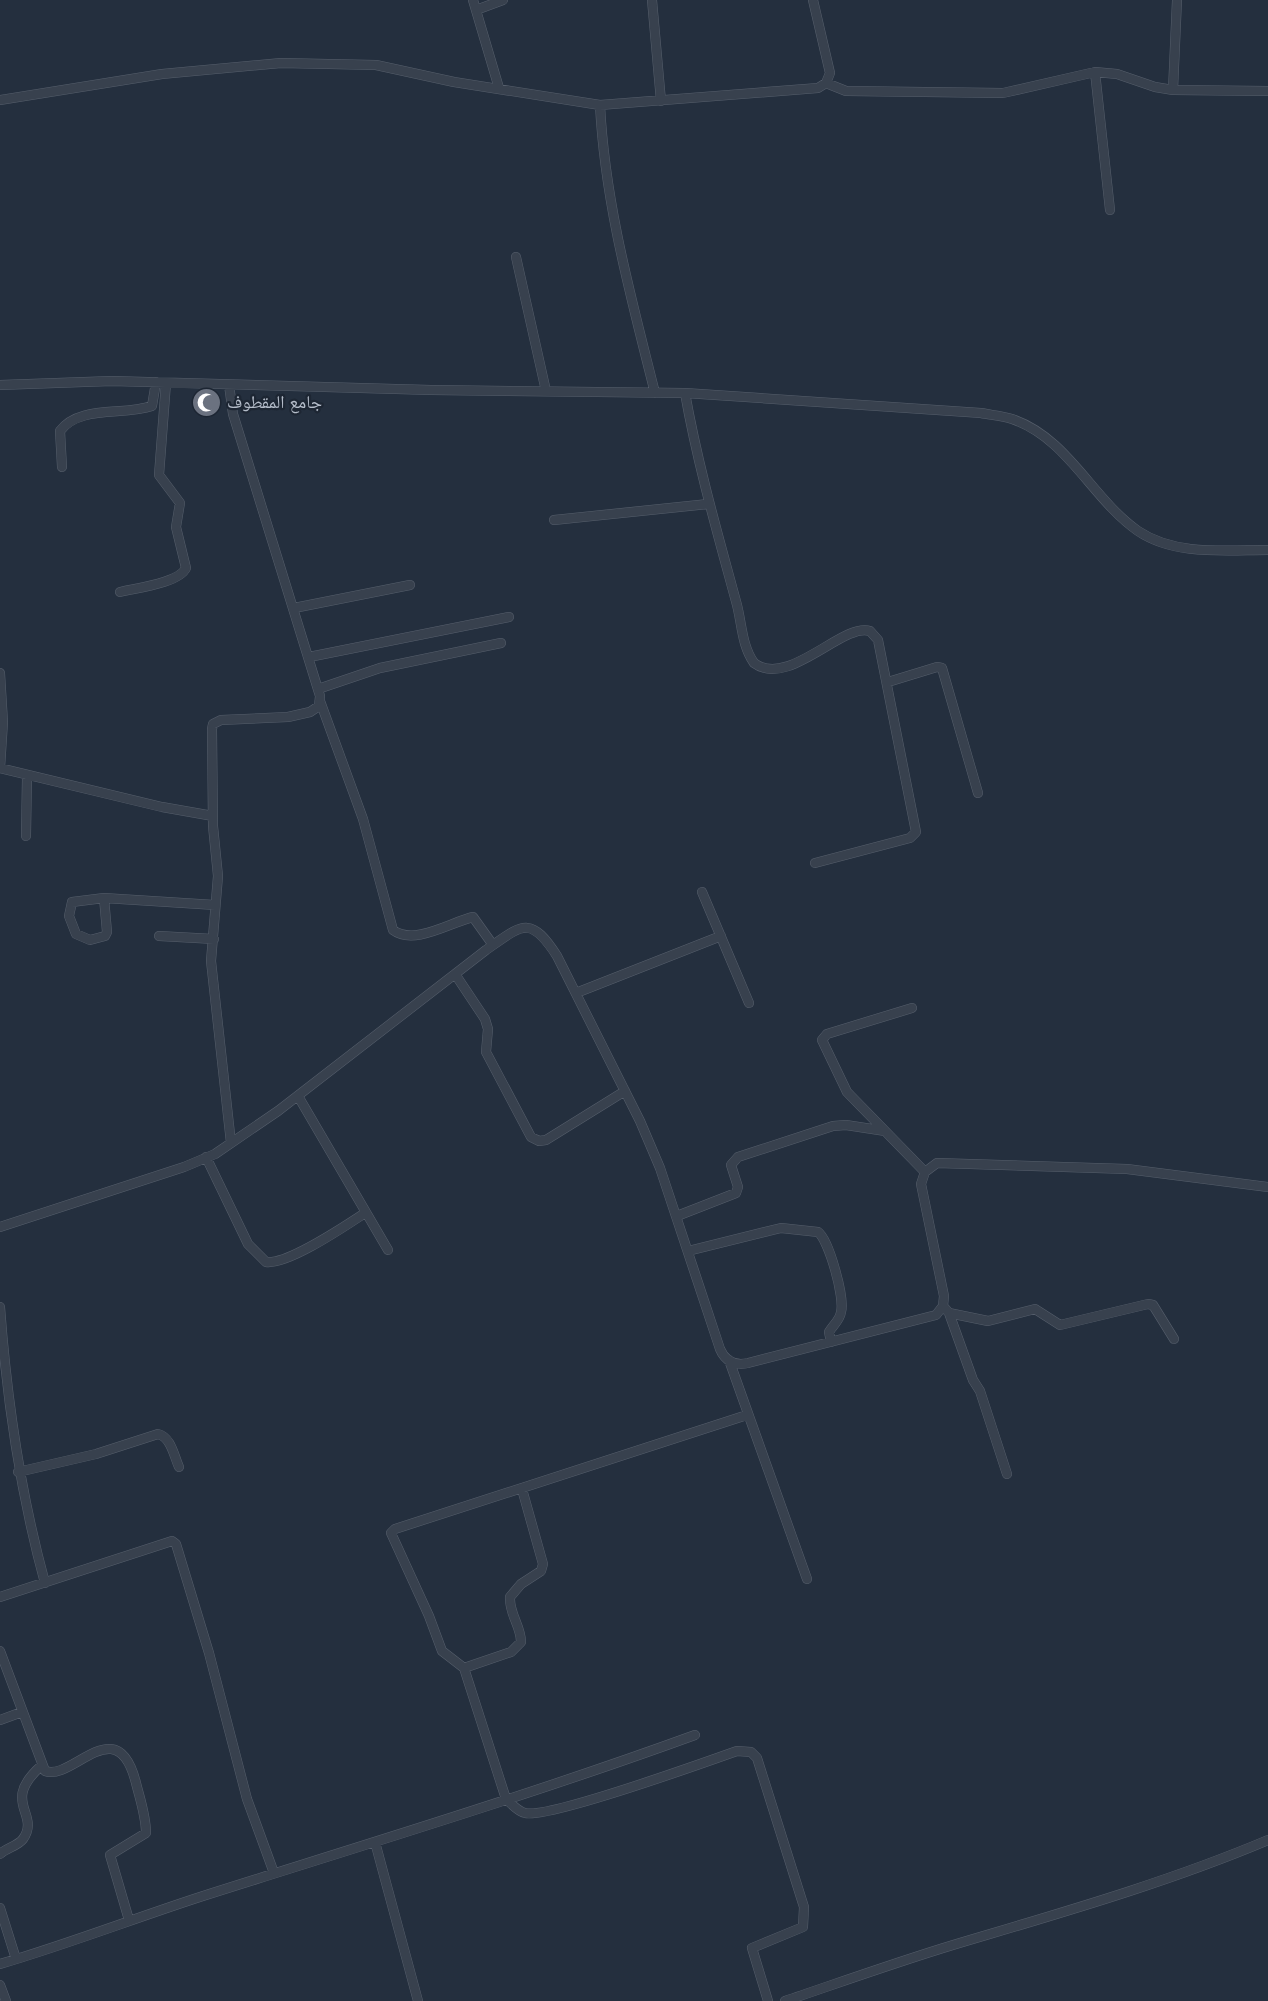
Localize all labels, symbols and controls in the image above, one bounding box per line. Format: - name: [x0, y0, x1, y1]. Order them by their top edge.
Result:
- mosque icon: جامع المقطوف: [190, 386, 222, 418]
- place label: جامع المقطوف: [227, 392, 322, 414]

